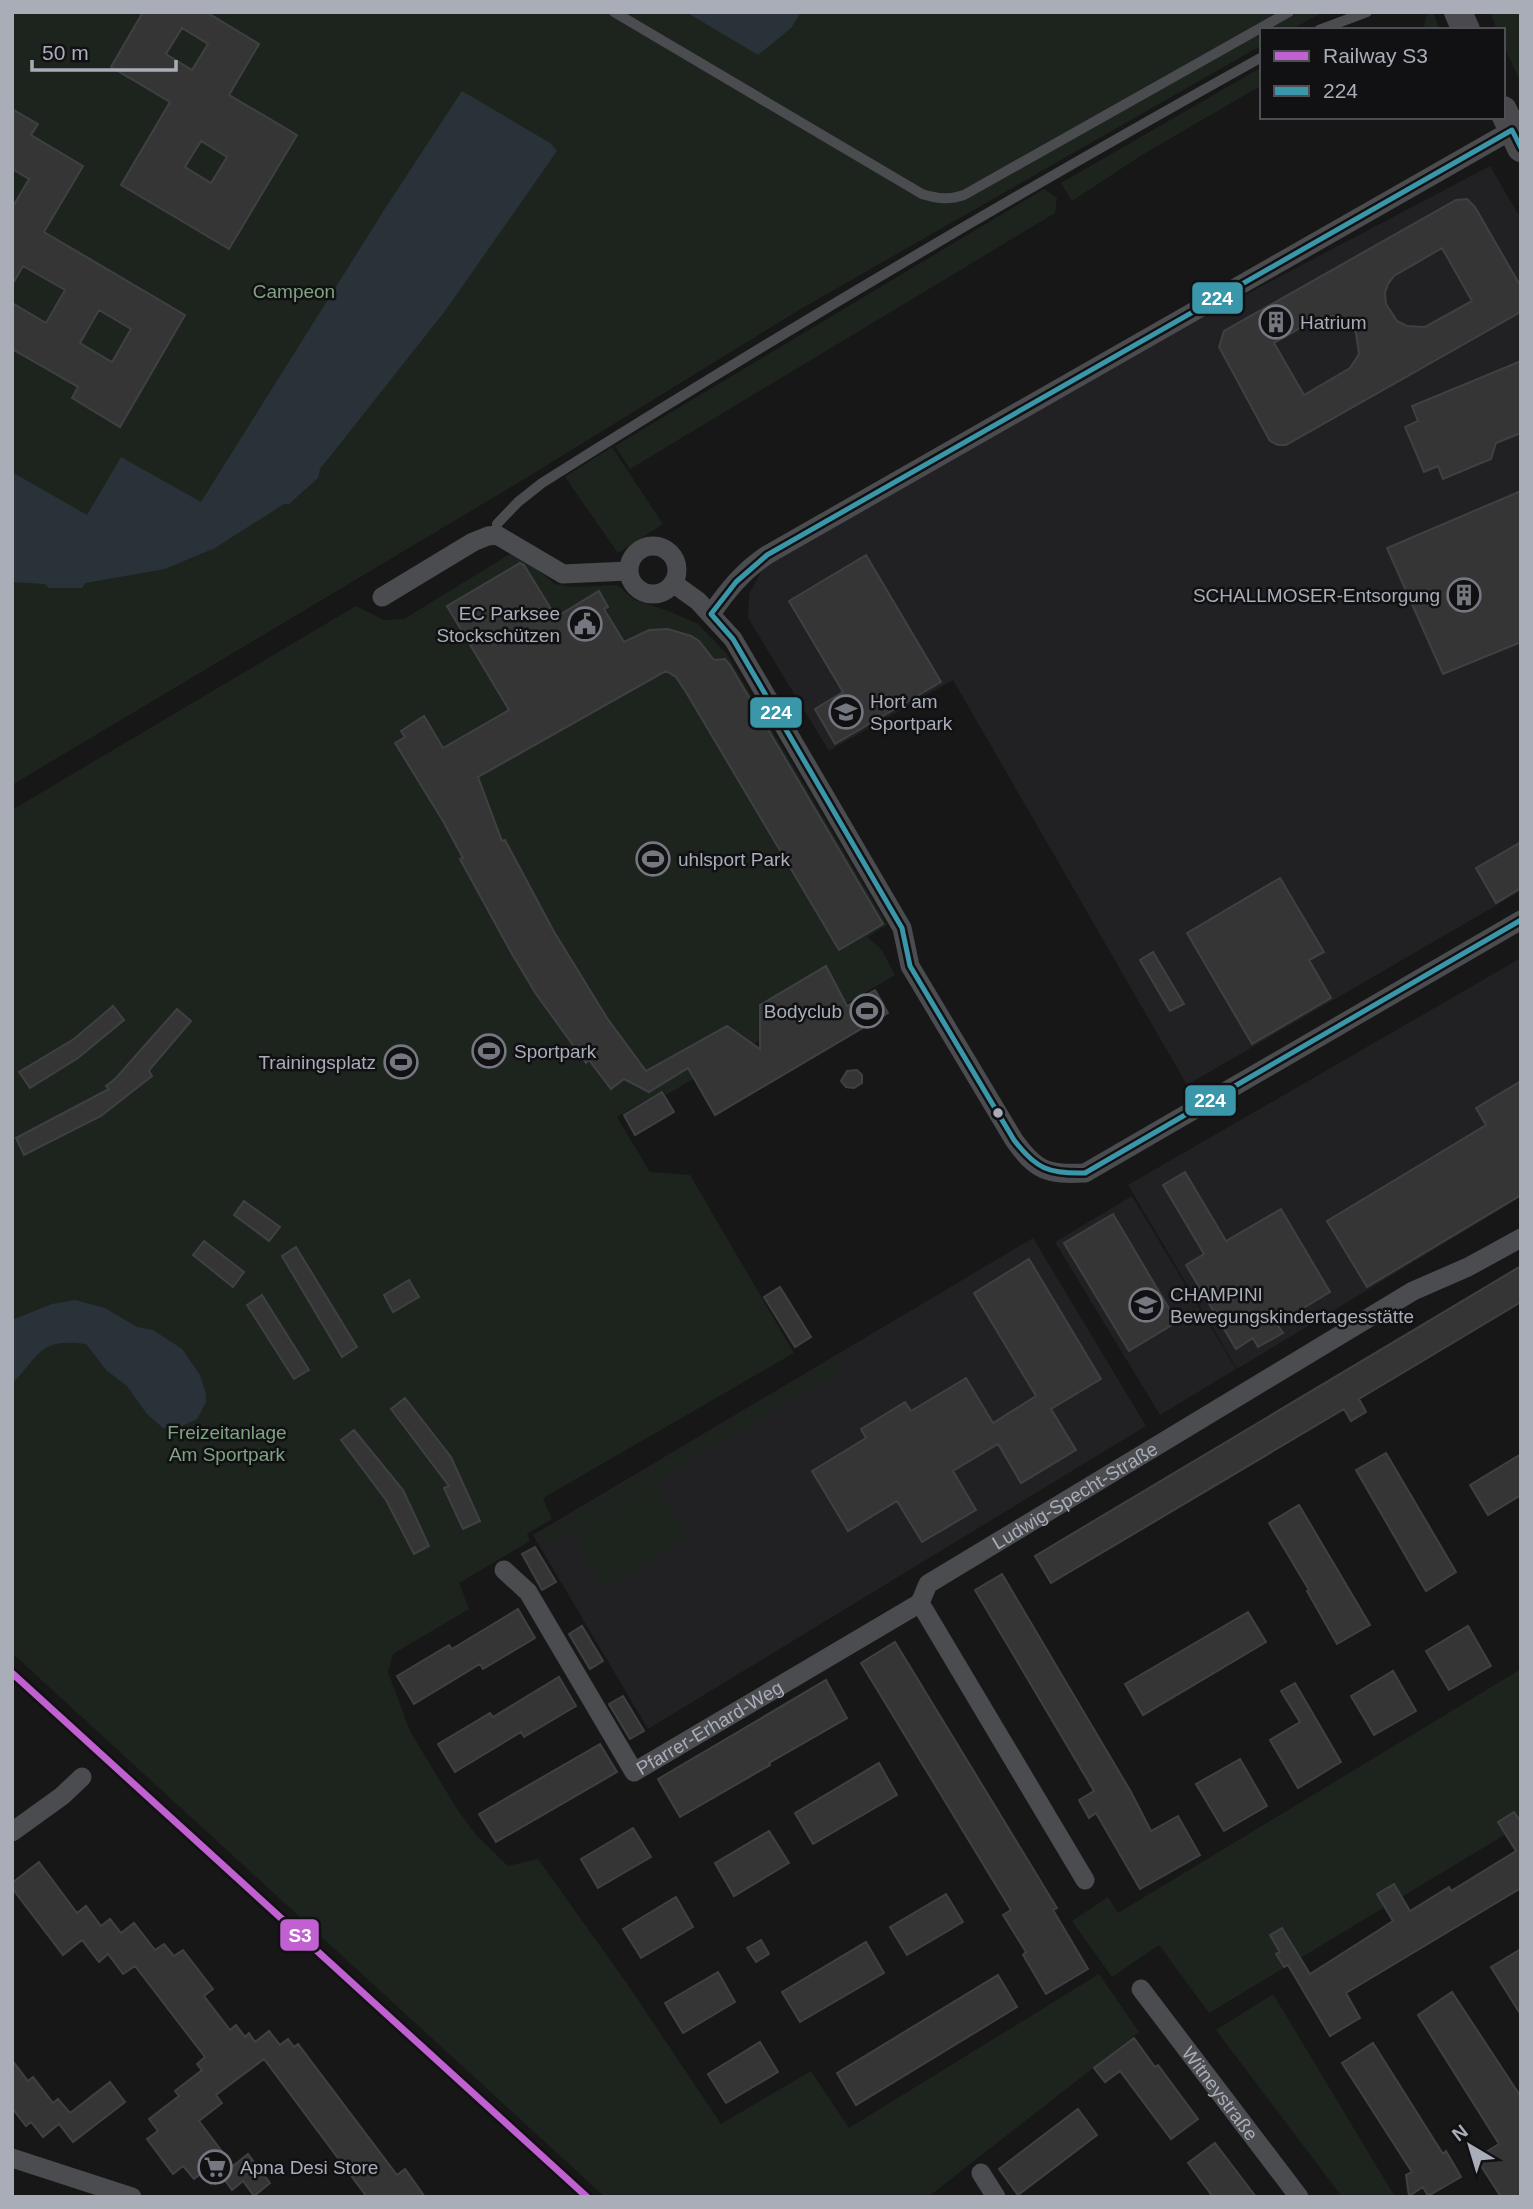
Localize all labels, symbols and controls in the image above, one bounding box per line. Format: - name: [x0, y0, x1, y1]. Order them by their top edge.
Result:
- scale bar: [32, 28, 175, 72]
- legend: [1260, 28, 1505, 119]
- text: 50 m: [42, 41, 89, 64]
- text: Railway S3: [1323, 44, 1428, 67]
- text: 224: [1323, 79, 1358, 102]
- park label: Campeon: [253, 281, 335, 302]
- line badge: 224: [1191, 281, 1244, 315]
- text: 224: [1201, 288, 1233, 309]
- building icon: Hatrium: [1257, 303, 1295, 341]
- place label: Hatrium: [1300, 312, 1367, 333]
- building icon: SCHALLMOSER-Entsorgung: [1445, 576, 1483, 614]
- place label: SCHALLMOSER-Entsorgung: [1193, 585, 1440, 606]
- place label: EC Parksee Stockschützen: [436, 603, 560, 646]
- public building icon: EC Parksee Stockschützen: [566, 605, 604, 643]
- place label: Hort am Sportpark: [870, 691, 953, 734]
- school or university icon: Hort am Sportpark: [827, 693, 865, 731]
- line badge: 224: [749, 696, 803, 729]
- text: 224: [760, 702, 792, 723]
- sports icon: uhlsport Park: [634, 840, 672, 878]
- place label: uhlsport Park: [678, 849, 790, 870]
- sports icon: Bodyclub: [848, 992, 886, 1030]
- place label: Bodyclub: [764, 1001, 842, 1022]
- sports icon: Sportpark: [470, 1032, 508, 1070]
- place label: Sportpark: [514, 1041, 597, 1062]
- sports icon: Trainingsplatz: [382, 1043, 420, 1081]
- place label: Trainingsplatz: [258, 1052, 376, 1073]
- line badge: 224: [1184, 1084, 1237, 1117]
- text: 224: [1194, 1090, 1226, 1111]
- unlabelled marker: [991, 1106, 1005, 1120]
- place label: CHAMPINI Bewegungskindertagesstätte: [1170, 1284, 1414, 1327]
- school or university icon: CHAMPINI Bewegungskindertagesstätte: [1127, 1286, 1165, 1324]
- park label: Freizeitanlage Am Sportpark: [167, 1422, 287, 1465]
- street label: Ludwig-Specht-Straße: [989, 1438, 1161, 1554]
- street label: Pfarrer-Erhard-Weg: [633, 1676, 787, 1779]
- line badge: S3: [279, 1918, 320, 1952]
- text: S3: [288, 1925, 312, 1946]
- street label: Witneystraße: [1178, 2043, 1262, 2145]
- north arrow: [1435, 2111, 1505, 2181]
- text: N: [1448, 2120, 1472, 2145]
- supermarket icon: Apna Desi Store: [196, 2148, 234, 2186]
- place label: Apna Desi Store: [240, 2157, 378, 2178]

